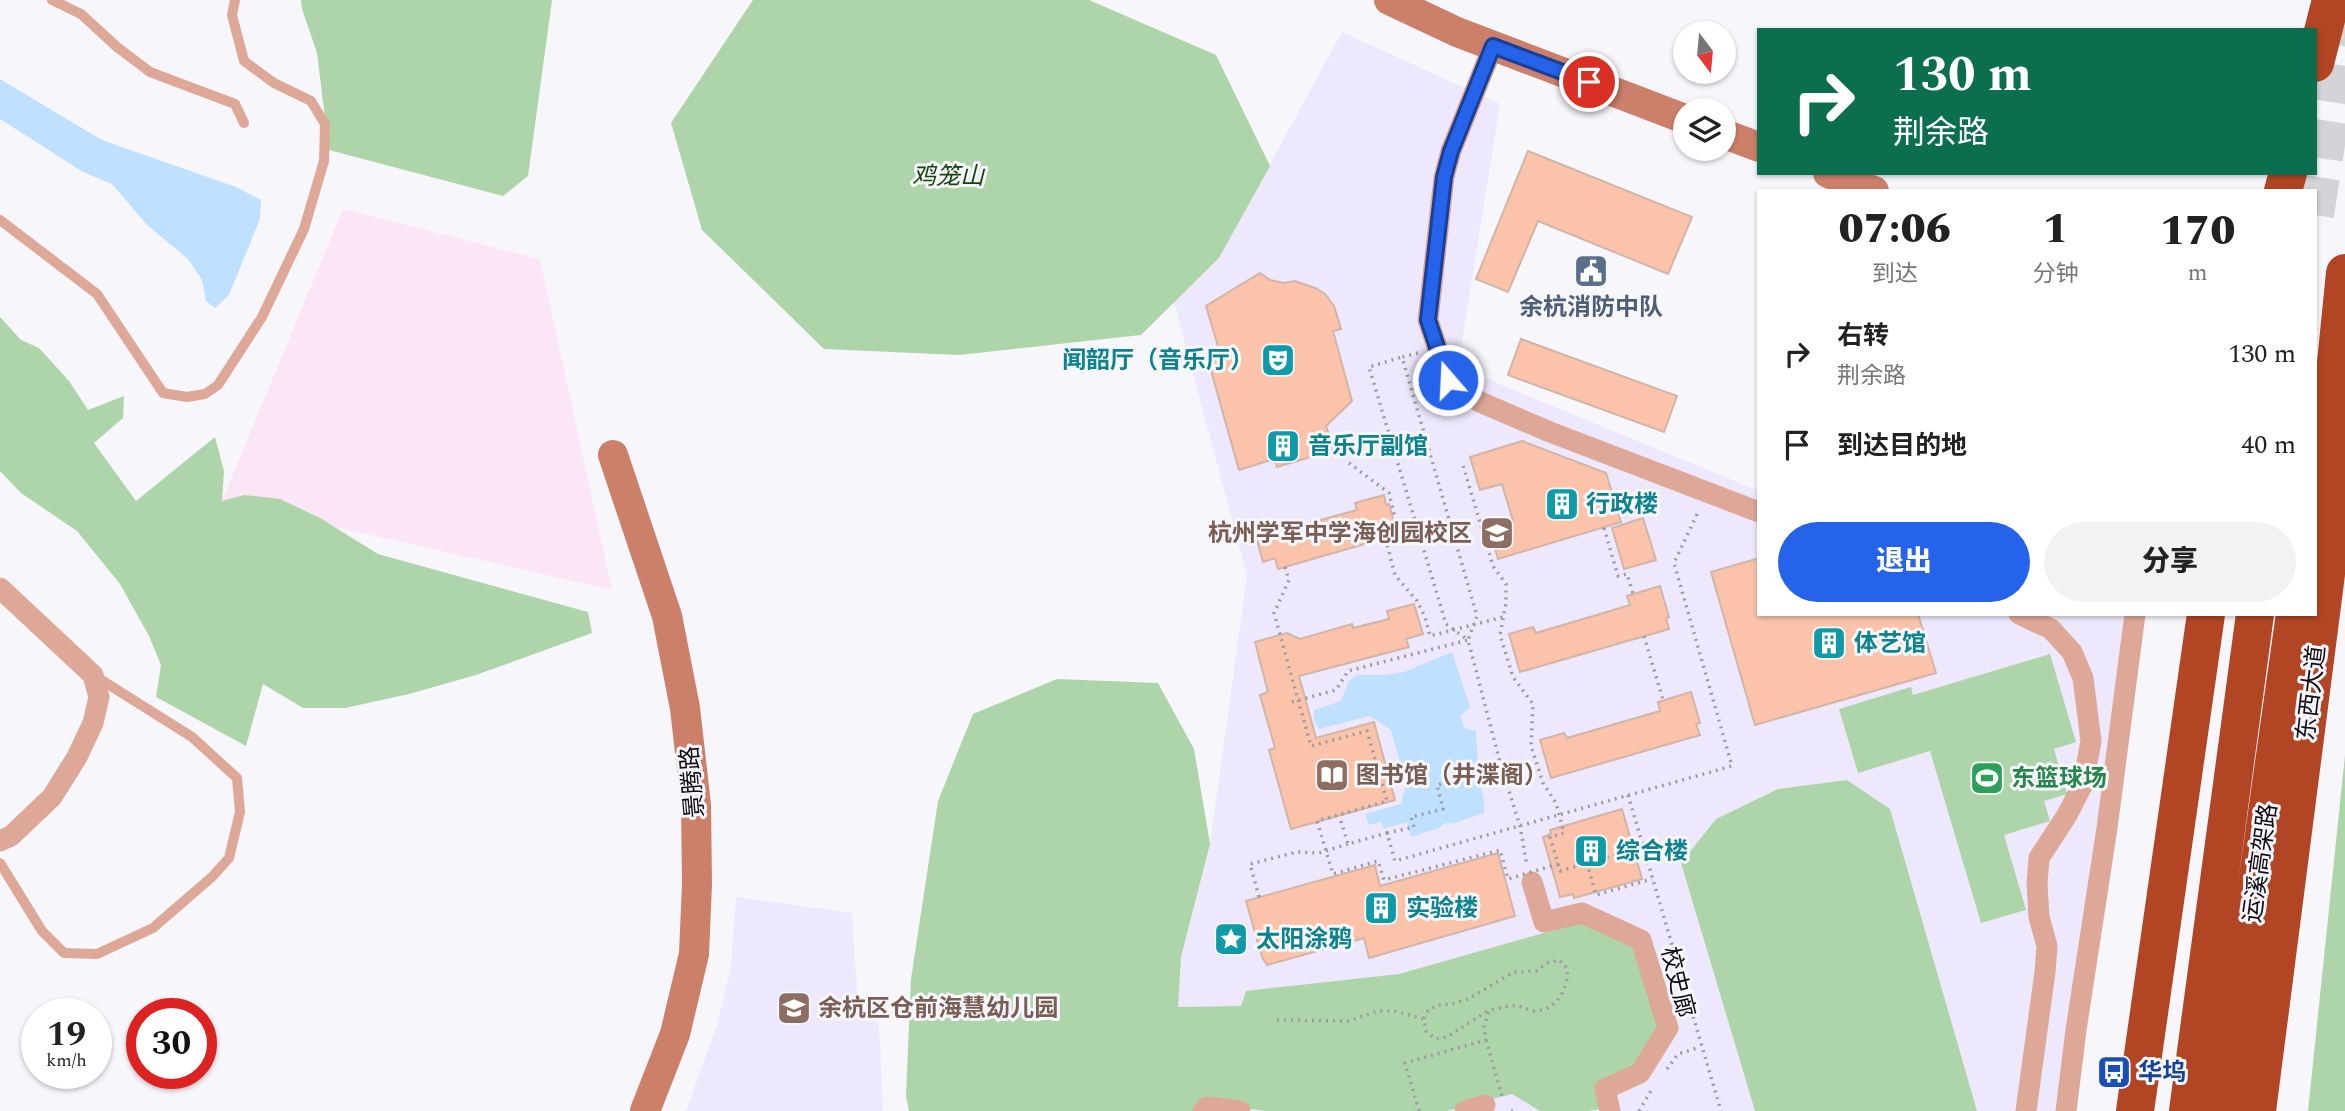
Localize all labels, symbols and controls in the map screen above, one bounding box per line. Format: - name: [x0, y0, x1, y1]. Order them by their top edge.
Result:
- north arrow: [1673, 21, 1736, 84]
- map controls: [1673, 21, 1736, 161]
- text: 130 m: [1893, 38, 2032, 113]
- pin: [1559, 52, 1619, 112]
- icon: right: [1778, 56, 1869, 147]
- icon: arrive: [1570, 63, 1608, 101]
- button: layers: [1673, 98, 1736, 161]
- text: 荆余路: [1893, 109, 1989, 158]
- park label: 鸡笼山: [912, 159, 986, 195]
- text: 07:06: [1838, 198, 1951, 261]
- text: 1: [2043, 198, 2068, 261]
- text: 170: [2160, 200, 2236, 263]
- public building icon: 余杭消防中队: [1572, 252, 1610, 290]
- text: m: [2188, 256, 2208, 291]
- text: 到达: [1872, 257, 1918, 292]
- text: 分钟: [2032, 257, 2078, 292]
- place label: 余杭消防中队: [1519, 290, 1663, 326]
- text: 右转: [1837, 316, 1889, 356]
- text: 130 m: [2228, 334, 2296, 374]
- icon: right: [1778, 335, 1816, 373]
- theatre icon: 闻韶厅（音乐厅）: [1259, 341, 1297, 379]
- place label: 闻韶厅（音乐厅）: [1062, 343, 1254, 379]
- position arrow: [1411, 343, 1485, 417]
- text: 荆余路: [1837, 359, 1906, 394]
- text: 40 m: [2241, 425, 2296, 465]
- icon: arrive: [1778, 426, 1816, 464]
- text: 到达目的地: [1837, 426, 1967, 466]
- building icon: 音乐厅副馆: [1264, 427, 1302, 465]
- place label: 音乐厅副馆: [1308, 429, 1428, 465]
- building icon: 行政楼: [1543, 485, 1581, 523]
- place label: 行政楼: [1586, 487, 1658, 523]
- school or university icon: 杭州学军中学海创园校区: [1478, 514, 1516, 552]
- place label: 杭州学军中学海创园校区: [1208, 516, 1472, 552]
- button: 退出: [1778, 522, 2030, 602]
- button: 分享: [2044, 522, 2296, 602]
- building icon: 体艺馆: [1810, 624, 1848, 662]
- place label: 体艺馆: [1854, 626, 1926, 662]
- street label: 东西大道: [2288, 643, 2336, 743]
- street label: 景腾路: [672, 744, 714, 819]
- library icon: 图书馆（井渫阁）: [1313, 756, 1351, 794]
- place label: 图书馆（井渫阁）: [1356, 758, 1548, 794]
- sports icon: 东篮球场: [1968, 759, 2006, 797]
- place label: 东篮球场: [2011, 761, 2107, 797]
- street label: 运溪高架路: [2235, 801, 2287, 925]
- building icon: 综合楼: [1572, 832, 1610, 870]
- place label: 综合楼: [1616, 834, 1688, 870]
- building icon: 实验楼: [1362, 889, 1400, 927]
- place label: 实验楼: [1406, 891, 1478, 927]
- place icon: 太阳涂鸦: [1212, 920, 1250, 958]
- place label: 太阳涂鸦: [1256, 922, 1352, 958]
- street label: 校史廊: [1651, 943, 1703, 1022]
- school or university icon: 余杭区仓前海慧幼儿园: [775, 989, 813, 1027]
- place label: 余杭区仓前海慧幼儿园: [818, 991, 1058, 1027]
- speed limit sign: 30: [126, 998, 217, 1089]
- text: 19: [47, 1008, 86, 1061]
- text: km/h: [46, 1047, 87, 1074]
- bus stop icon: 华坞: [2095, 1053, 2133, 1091]
- place label: 华坞: [2138, 1055, 2186, 1091]

